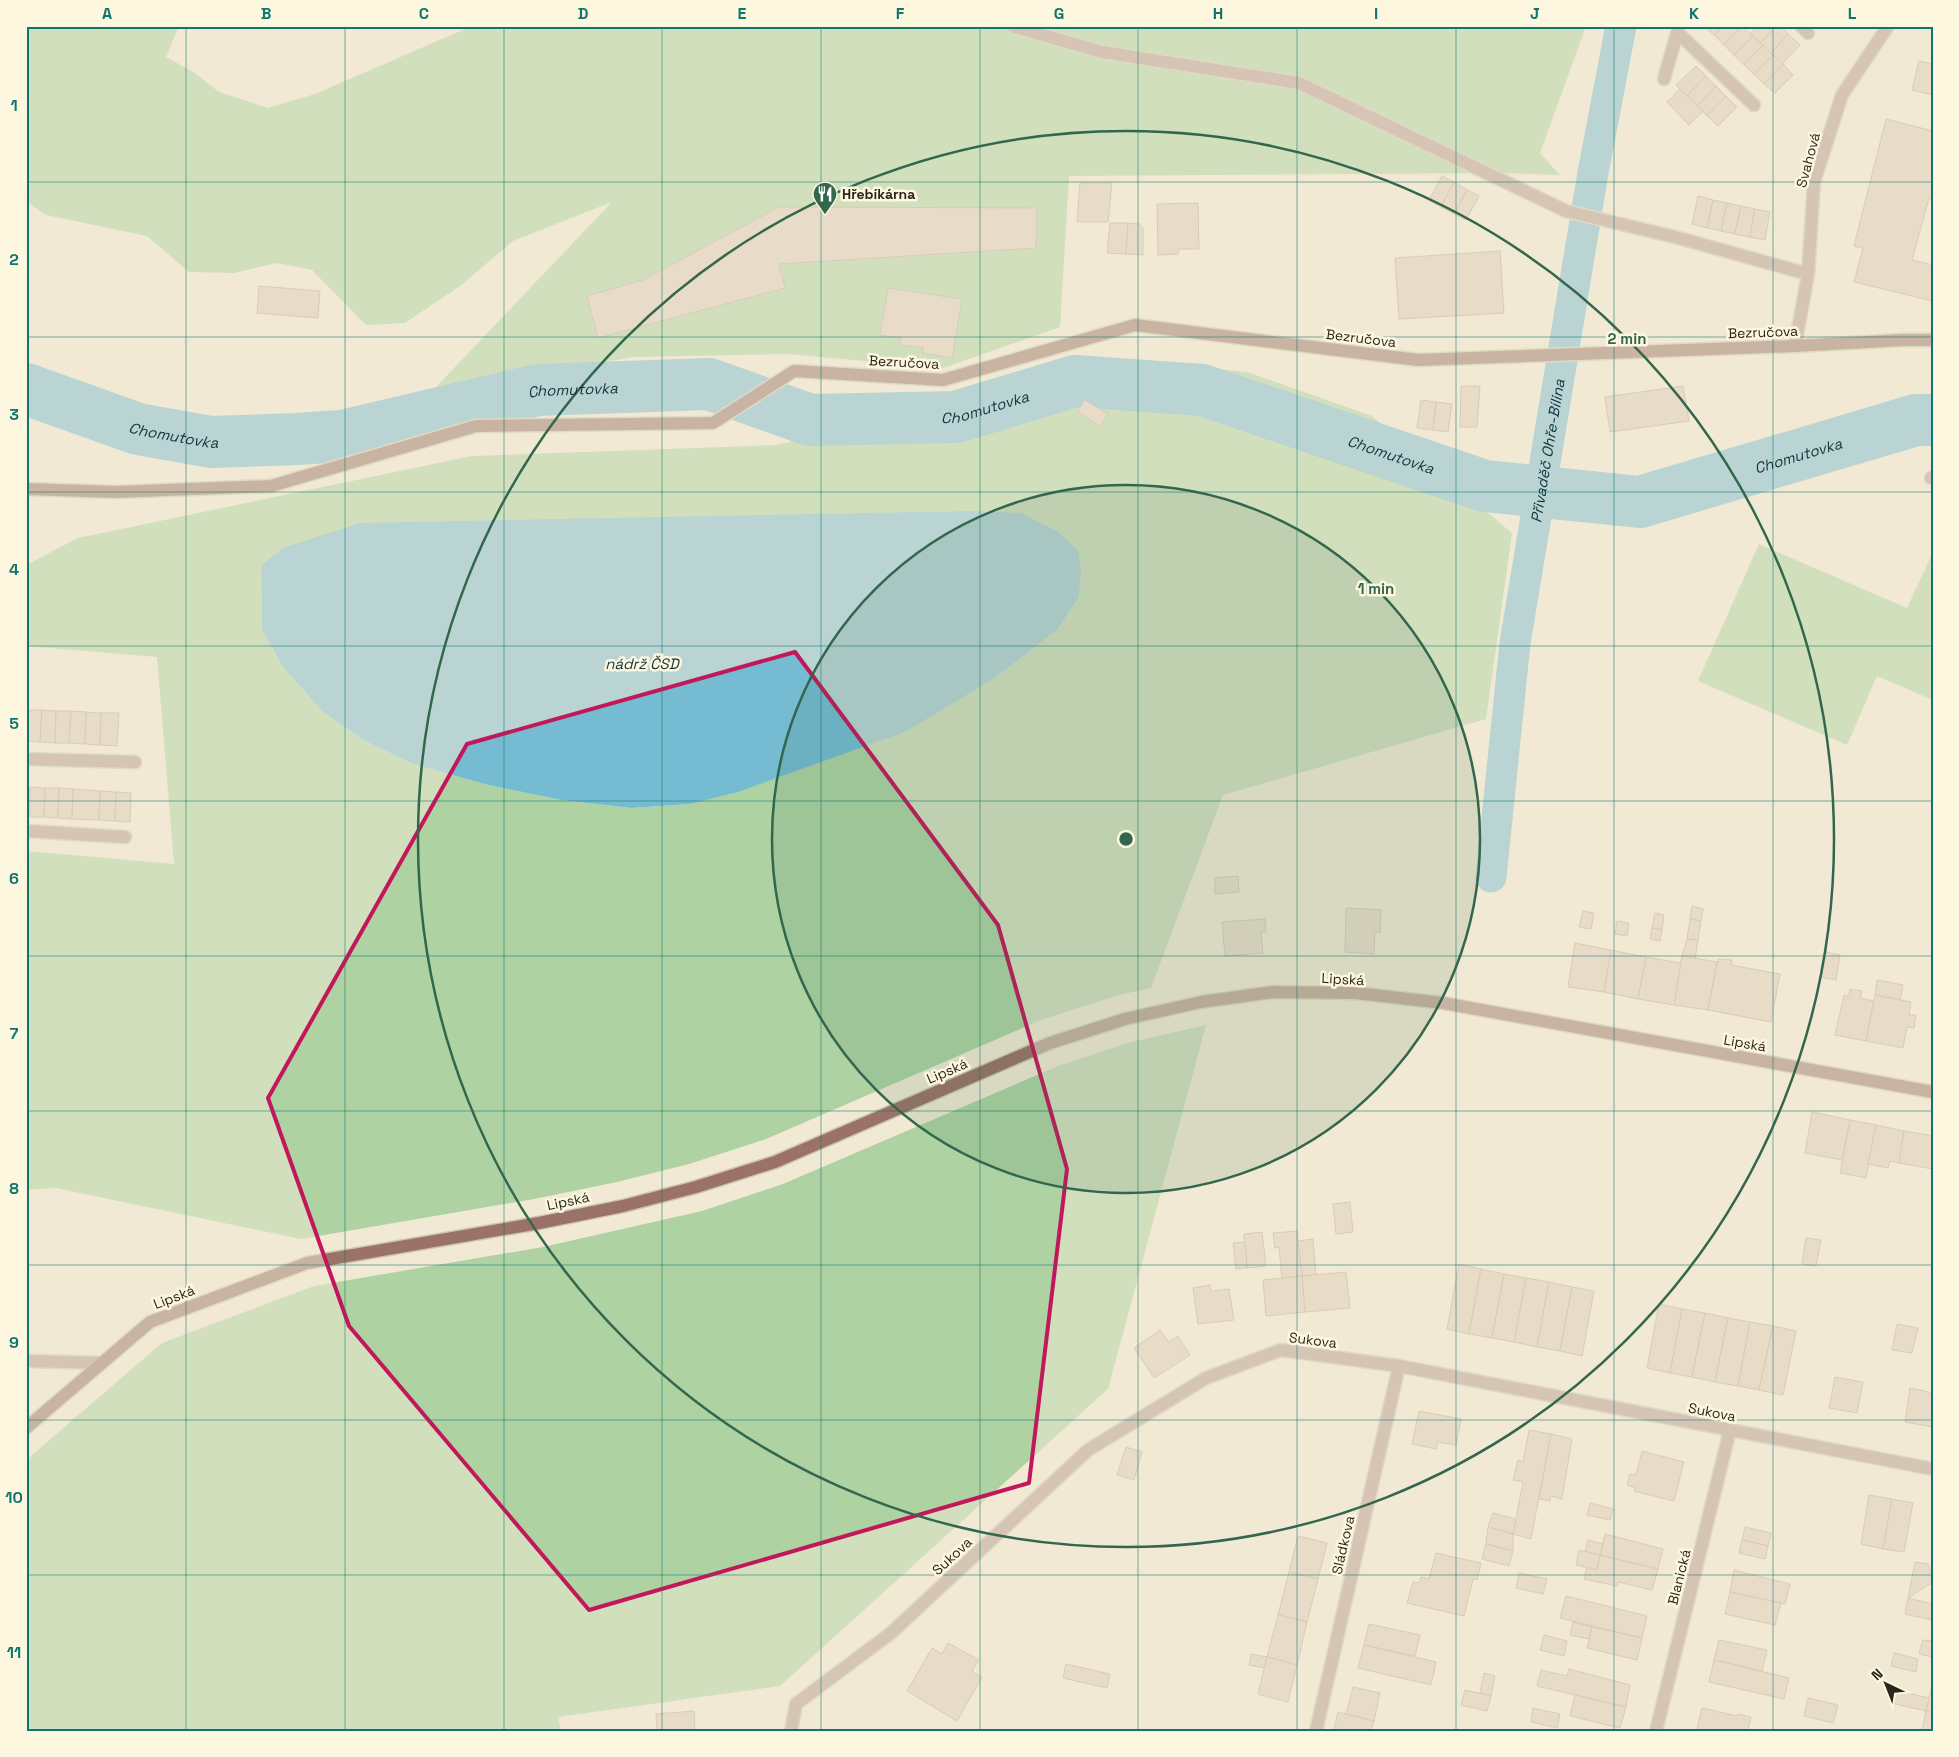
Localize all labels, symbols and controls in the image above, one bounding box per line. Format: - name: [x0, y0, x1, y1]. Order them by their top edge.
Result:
- text: A: [102, 3, 112, 24]
- text: B: [261, 3, 271, 24]
- text: C: [419, 3, 429, 24]
- text: D: [578, 3, 588, 24]
- text: E: [738, 3, 747, 24]
- text: F: [896, 3, 905, 24]
- text: G: [1054, 3, 1064, 24]
- text: H: [1213, 3, 1223, 24]
- text: I: [1374, 3, 1378, 24]
- text: J: [1530, 3, 1540, 24]
- text: K: [1689, 3, 1699, 24]
- text: L: [1848, 3, 1857, 24]
- text: 1: [10, 95, 18, 116]
- street label: Svahová: [1792, 130, 1824, 190]
- restaurant icon: Hřebíkárna: [812, 181, 838, 215]
- place label: Hřebíkárna: [842, 185, 915, 203]
- text: 2: [9, 249, 19, 270]
- street label: Bezručova: [1727, 322, 1799, 342]
- street label: Bezručova: [1325, 325, 1397, 351]
- text: 2 min: [1608, 329, 1646, 348]
- street label: Bezručova: [868, 351, 940, 373]
- water label: Přivaděč Ohře-Bílina: [1526, 377, 1568, 524]
- water label: Chomutovka: [525, 378, 618, 402]
- water label: Chomutovka: [941, 386, 1031, 427]
- text: 3: [9, 404, 19, 425]
- water label: Chomutovka: [126, 417, 219, 452]
- water label: Chomutovka: [1345, 431, 1437, 478]
- water label: Chomutovka: [1752, 433, 1844, 477]
- text: 4: [9, 559, 19, 580]
- text: 1 min: [1358, 579, 1394, 598]
- water label: nádrž ČSD: [605, 654, 681, 673]
- text: 5: [9, 713, 19, 734]
- centre of rings: [1117, 830, 1135, 848]
- text: 6: [9, 868, 19, 889]
- street label: Lipská: [1321, 969, 1365, 989]
- text: 7: [10, 1023, 19, 1044]
- street label: Lipská: [1722, 1030, 1768, 1056]
- street label: Lipská: [924, 1054, 970, 1088]
- text: 8: [9, 1178, 19, 1199]
- street label: Lipská: [545, 1188, 591, 1214]
- street label: Lipská: [151, 1281, 197, 1313]
- street label: Sukova: [1288, 1328, 1338, 1352]
- text: 9: [9, 1332, 19, 1353]
- street label: Sukova: [1687, 1399, 1737, 1425]
- text: 10: [5, 1487, 23, 1508]
- street label: Sládkova: [1328, 1514, 1358, 1576]
- street label: Sukova: [928, 1533, 976, 1579]
- street label: Blanická: [1663, 1547, 1695, 1607]
- text: 11: [7, 1642, 21, 1663]
- north arrow: [1862, 1660, 1912, 1710]
- text: N: [1868, 1665, 1887, 1684]

